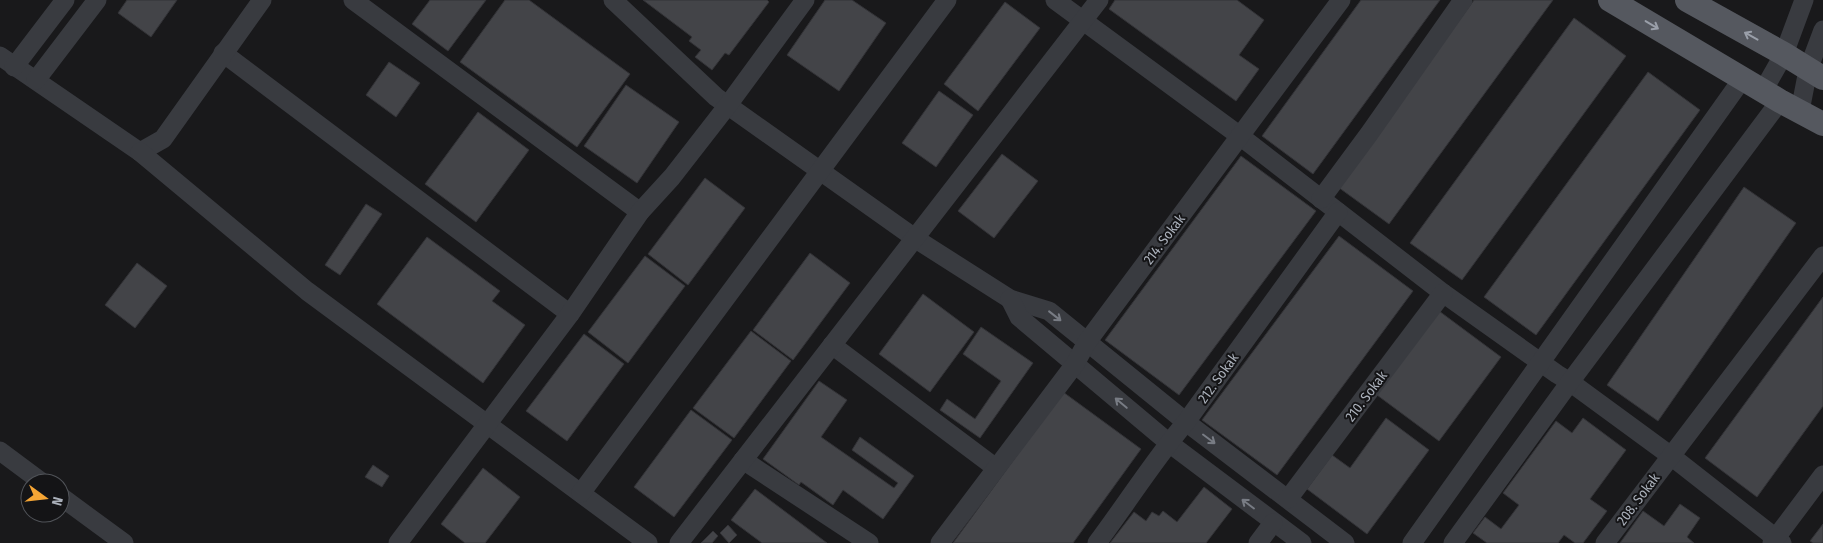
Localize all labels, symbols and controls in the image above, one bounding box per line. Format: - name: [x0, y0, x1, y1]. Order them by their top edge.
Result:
- one-way arrow: [1644, 20, 1658, 30]
- one-way arrow: [1744, 30, 1758, 40]
- street label: 214. Sokak: [1140, 211, 1189, 268]
- one-way arrow: [1048, 311, 1062, 321]
- street label: 212. Sokak: [1195, 350, 1243, 407]
- street label: 210. Sokak: [1342, 367, 1391, 425]
- one-way arrow: [1115, 398, 1128, 409]
- one-way arrow: [1202, 434, 1215, 445]
- street label: 208. Sokak: [1613, 470, 1664, 529]
- north arrow: [20, 473, 70, 523]
- text: N: [48, 495, 66, 507]
- one-way arrow: [1241, 499, 1255, 509]

